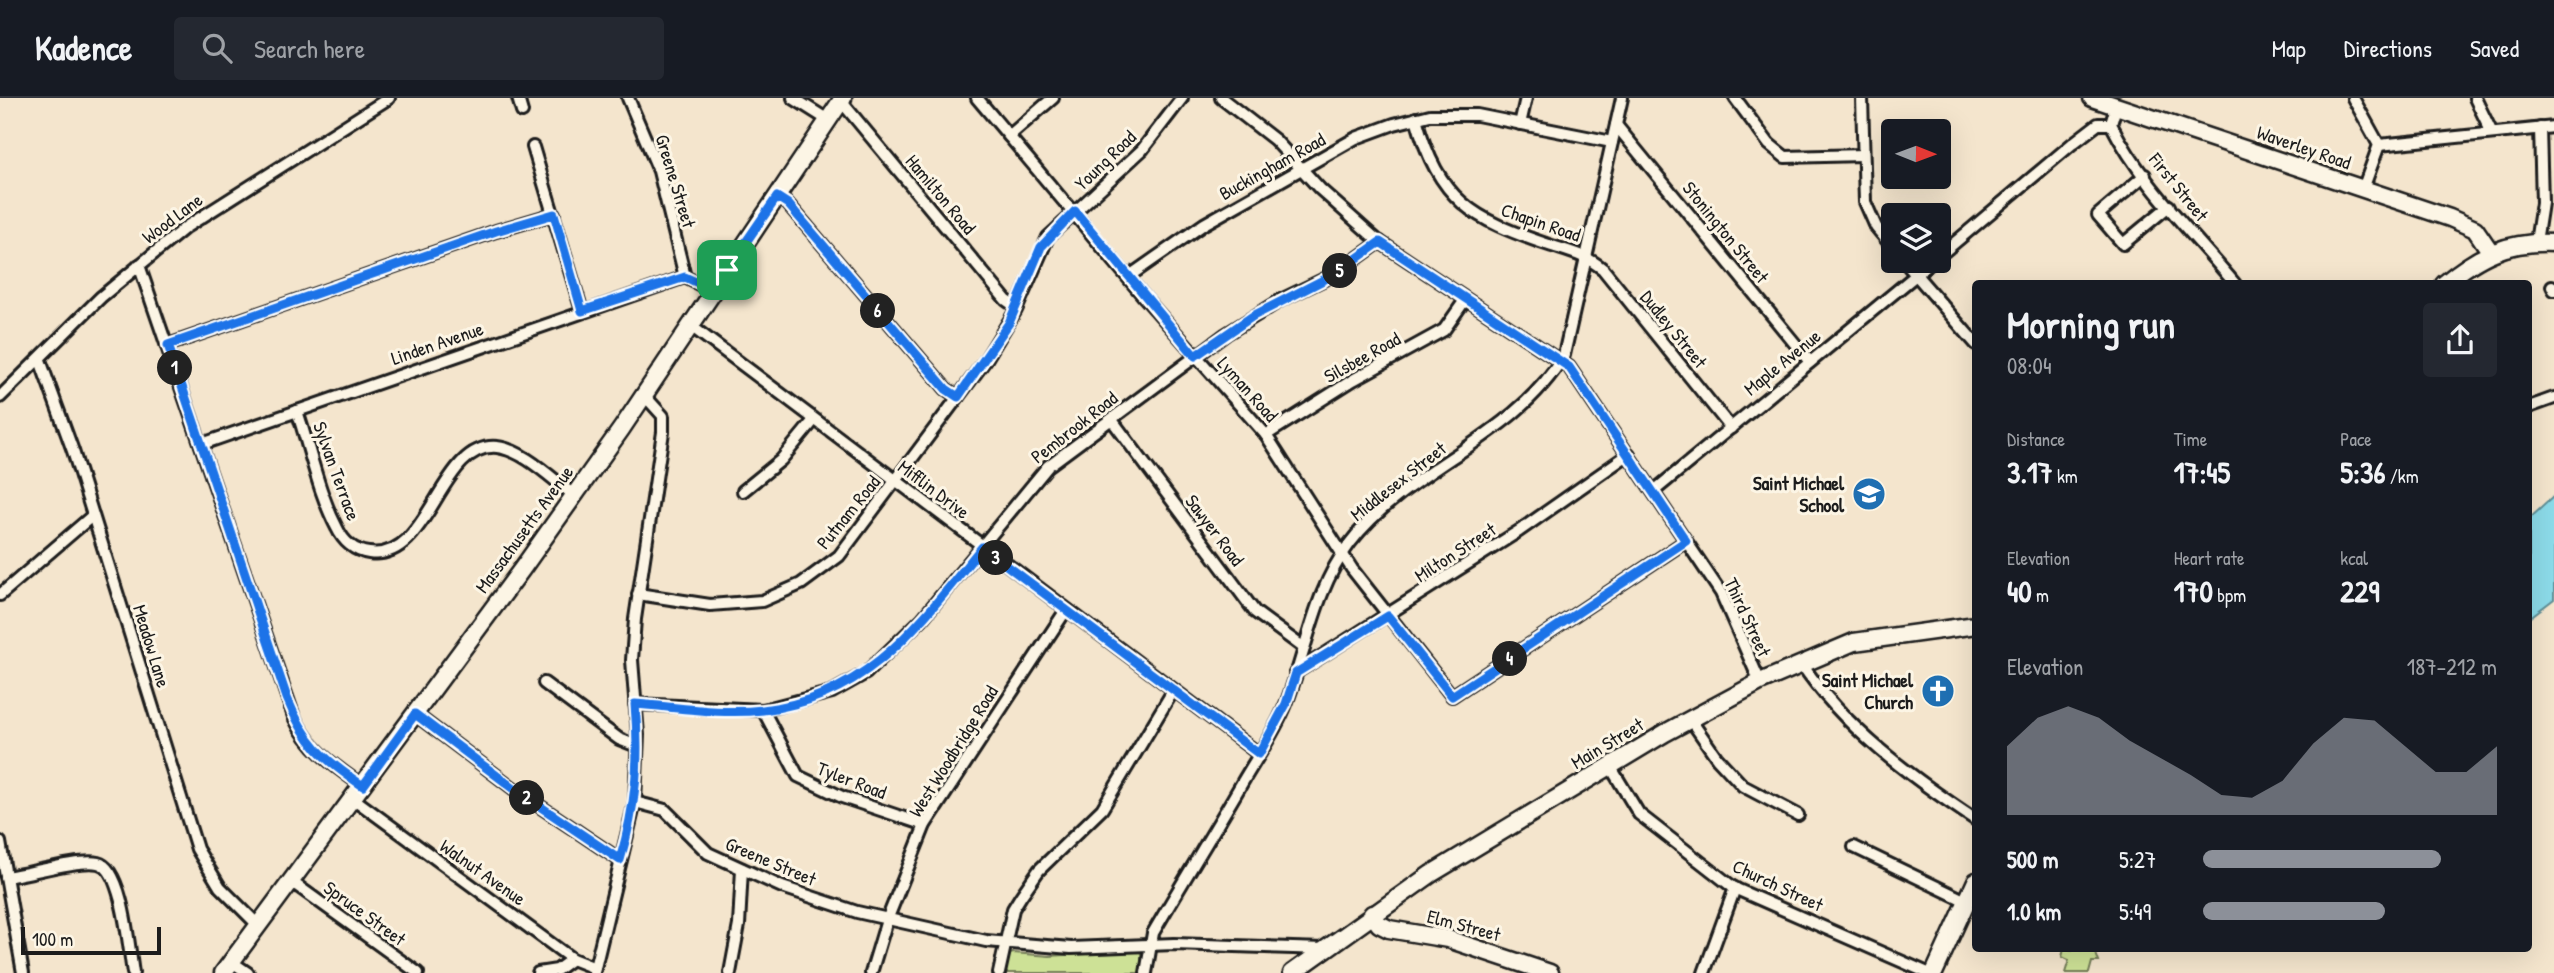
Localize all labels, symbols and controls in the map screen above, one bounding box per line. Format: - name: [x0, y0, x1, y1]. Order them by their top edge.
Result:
- search box: [174, 17, 664, 80]
- text: Kadence: [35, 26, 132, 70]
- icon: search: [198, 29, 236, 67]
- text: Search here: [254, 31, 365, 66]
- text: Map: [2272, 32, 2306, 64]
- text: Directions: [2344, 32, 2432, 64]
- text: Saved: [2470, 32, 2519, 64]
- north arrow: [1881, 119, 1951, 189]
- map controls: [1881, 119, 1951, 273]
- street label: Waverley Road: [2254, 119, 2355, 175]
- street label: Young Road: [1069, 124, 1142, 196]
- street label: Buckingham Road: [1214, 126, 1330, 206]
- street label: Greene Street: [649, 131, 703, 231]
- street label: First Street: [2143, 147, 2215, 227]
- street label: Hamilton Road: [900, 149, 982, 240]
- street label: Stonington Street: [1677, 176, 1775, 289]
- street label: Wood Lane: [136, 186, 208, 249]
- street label: Chapin Road: [1498, 196, 1585, 248]
- button: layers: [1881, 203, 1951, 273]
- pin: [697, 240, 757, 300]
- icon: arrive: [708, 251, 746, 289]
- pin: 5: [1322, 254, 1358, 288]
- text: 5: [1335, 257, 1344, 283]
- street label: Dudley Street: [1635, 285, 1714, 374]
- pin: 6: [860, 294, 896, 328]
- text: 6: [874, 297, 881, 323]
- text: Morning run: [2007, 298, 2175, 350]
- button: share: [2423, 303, 2497, 377]
- street label: Linden Avenue: [387, 315, 487, 371]
- street label: Maple Avenue: [1738, 323, 1826, 401]
- street label: Silsbee Road: [1319, 325, 1405, 389]
- pin: 1: [158, 350, 192, 386]
- text: 08:04: [2007, 350, 2052, 381]
- street label: Lyman Road: [1212, 351, 1285, 428]
- text: 1: [171, 354, 178, 380]
- street label: Pembrook Road: [1025, 385, 1123, 469]
- street label: Sylvan Terrace: [307, 418, 367, 524]
- text: Distance: [2007, 426, 2065, 452]
- text: Time: [2174, 426, 2207, 452]
- text: Pace: [2340, 426, 2372, 452]
- street label: Middlesex Street: [1345, 435, 1452, 527]
- text: 3.17: [2007, 452, 2053, 492]
- text: 17:45: [2174, 452, 2230, 492]
- text: 5:36: [2340, 452, 2385, 492]
- street label: Mifflin Drive: [893, 453, 976, 525]
- street label: Massachusetts Avenue: [469, 460, 579, 598]
- text: km: [2053, 463, 2078, 489]
- text: /km: [2385, 463, 2419, 489]
- street label: Putnam Road: [810, 469, 886, 554]
- place label: Saint Michael School: [1753, 470, 1845, 518]
- school or university icon: Saint Michael School: [1850, 475, 1888, 513]
- street label: Sawyer Road: [1180, 489, 1251, 572]
- street label: Milton Street: [1409, 516, 1501, 588]
- pin: 3: [978, 540, 1014, 575]
- text: 3: [991, 544, 1000, 570]
- text: Elevation: [2007, 545, 2070, 571]
- text: Heart rate: [2174, 545, 2245, 571]
- text: kcal: [2340, 545, 2368, 571]
- text: 40: [2007, 571, 2032, 611]
- text: 170: [2174, 571, 2213, 611]
- text: 229: [2340, 571, 2379, 611]
- street label: Third Street: [1718, 573, 1778, 661]
- text: m: [2032, 582, 2049, 608]
- text: bpm: [2213, 582, 2246, 608]
- street label: Meadow Lane: [127, 601, 177, 691]
- pin: 4: [1492, 642, 1528, 676]
- text: 4: [1506, 645, 1513, 671]
- text: Elevation: [2007, 651, 2083, 682]
- text: 187–212 m: [2407, 651, 2497, 682]
- place label: Saint Michael Church: [1822, 667, 1914, 715]
- church icon: Saint Michael Church: [1919, 672, 1957, 710]
- street label: West Woodbridge Road: [902, 680, 1004, 822]
- street label: Main Street: [1566, 711, 1648, 775]
- street label: Tyler Road: [814, 755, 891, 805]
- pin: 2: [510, 780, 544, 816]
- text: 2: [522, 784, 531, 810]
- street label: Greene Street: [722, 830, 821, 892]
- street label: Walnut Avenue: [435, 833, 532, 911]
- text: 500 m: [2007, 844, 2058, 875]
- text: 5:27: [2119, 844, 2156, 875]
- street label: Church Street: [1728, 853, 1828, 918]
- street label: Spruce Street: [319, 874, 412, 952]
- text: 1.0 km: [2007, 896, 2061, 927]
- text: 5:49: [2119, 896, 2151, 927]
- street label: Elm Street: [1424, 903, 1504, 947]
- scale bar: [21, 924, 161, 956]
- text: 100 m: [32, 926, 73, 952]

